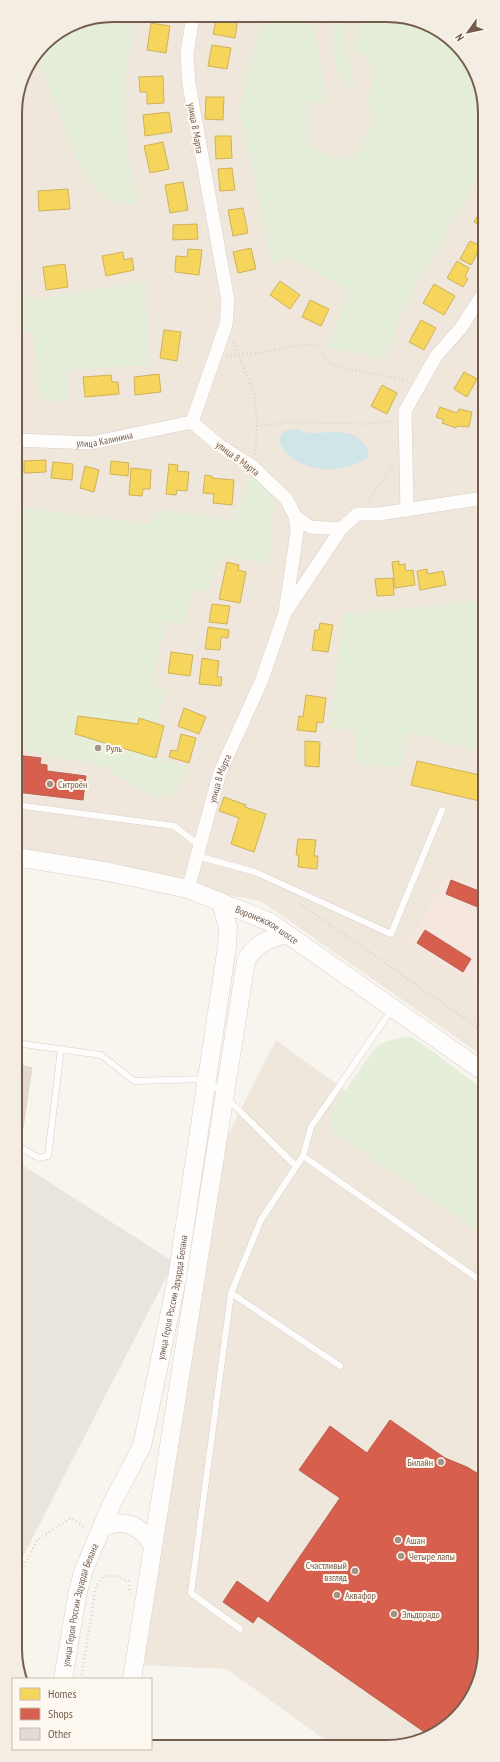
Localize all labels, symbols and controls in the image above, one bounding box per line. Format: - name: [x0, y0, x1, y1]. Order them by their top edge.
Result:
- north arrow: [448, 12, 488, 52]
- text: N: [452, 31, 467, 44]
- street label: улица 8 Марта: [185, 102, 206, 154]
- street label: улица Калинина: [76, 428, 134, 450]
- street label: улица 8 Марта: [213, 438, 262, 479]
- place label: Руль: [106, 742, 122, 755]
- marker: Руль: [93, 743, 103, 753]
- street label: улица 8 Марта: [206, 752, 234, 805]
- place label: Ситроён: [58, 778, 87, 791]
- marker: Ситроён: [45, 779, 55, 789]
- street label: Воронежское шоссе: [233, 903, 301, 947]
- street label: улица Героя России Эдуарда Белана: [154, 1234, 190, 1361]
- place label: Билайн: [407, 1456, 433, 1469]
- marker: Билайн: [436, 1457, 446, 1467]
- place label: Ашан: [406, 1534, 425, 1547]
- marker: Ашан: [393, 1535, 403, 1545]
- street label: улица Героя России Эдуарда Белана: [59, 1542, 101, 1668]
- place label: Четыре лапы: [409, 1550, 455, 1563]
- marker: Четыре лапы: [396, 1551, 406, 1561]
- place label: Счастливый взгляд: [306, 1559, 348, 1584]
- marker: Счастливый взгляд: [350, 1566, 360, 1576]
- place label: Аквафор: [345, 1589, 376, 1602]
- marker: Аквафор: [332, 1590, 342, 1600]
- place label: Эльдорадо: [402, 1608, 440, 1621]
- marker: Эльдорадо: [389, 1609, 399, 1619]
- legend: [12, 1678, 152, 1750]
- text: Homes: [48, 1686, 76, 1701]
- text: Shops: [48, 1706, 73, 1721]
- text: Other: [48, 1726, 72, 1741]

